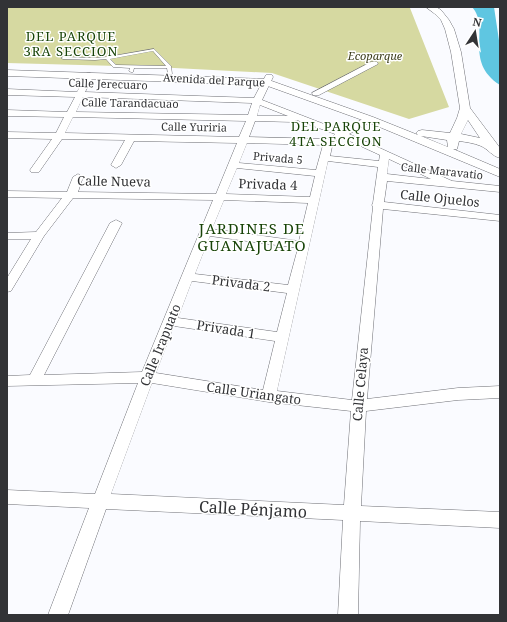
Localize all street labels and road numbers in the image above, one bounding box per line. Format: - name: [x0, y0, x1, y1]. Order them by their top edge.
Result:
- street label: Avenida del Parque: [163, 69, 266, 90]
- street label: Calle Jerecuaro: [68, 75, 148, 92]
- street label: Calle Tarandacuao: [81, 94, 179, 111]
- street label: Calle Yuriria: [161, 118, 227, 135]
- street label: Privada 5: [253, 148, 304, 167]
- street label: Calle Maravatio: [400, 159, 484, 182]
- street label: Calle Nueva: [77, 171, 151, 191]
- street label: Privada 4: [238, 174, 298, 194]
- street label: Calle Ojuelos: [399, 185, 481, 211]
- street label: Privada 2: [211, 270, 271, 296]
- street label: Calle Irapuato: [135, 301, 185, 389]
- street label: Privada 1: [195, 316, 257, 342]
- street label: Calle Celaya: [348, 346, 372, 422]
- street label: Calle Uriangato: [206, 377, 302, 409]
- street label: Calle Pénjamo: [198, 495, 308, 523]

